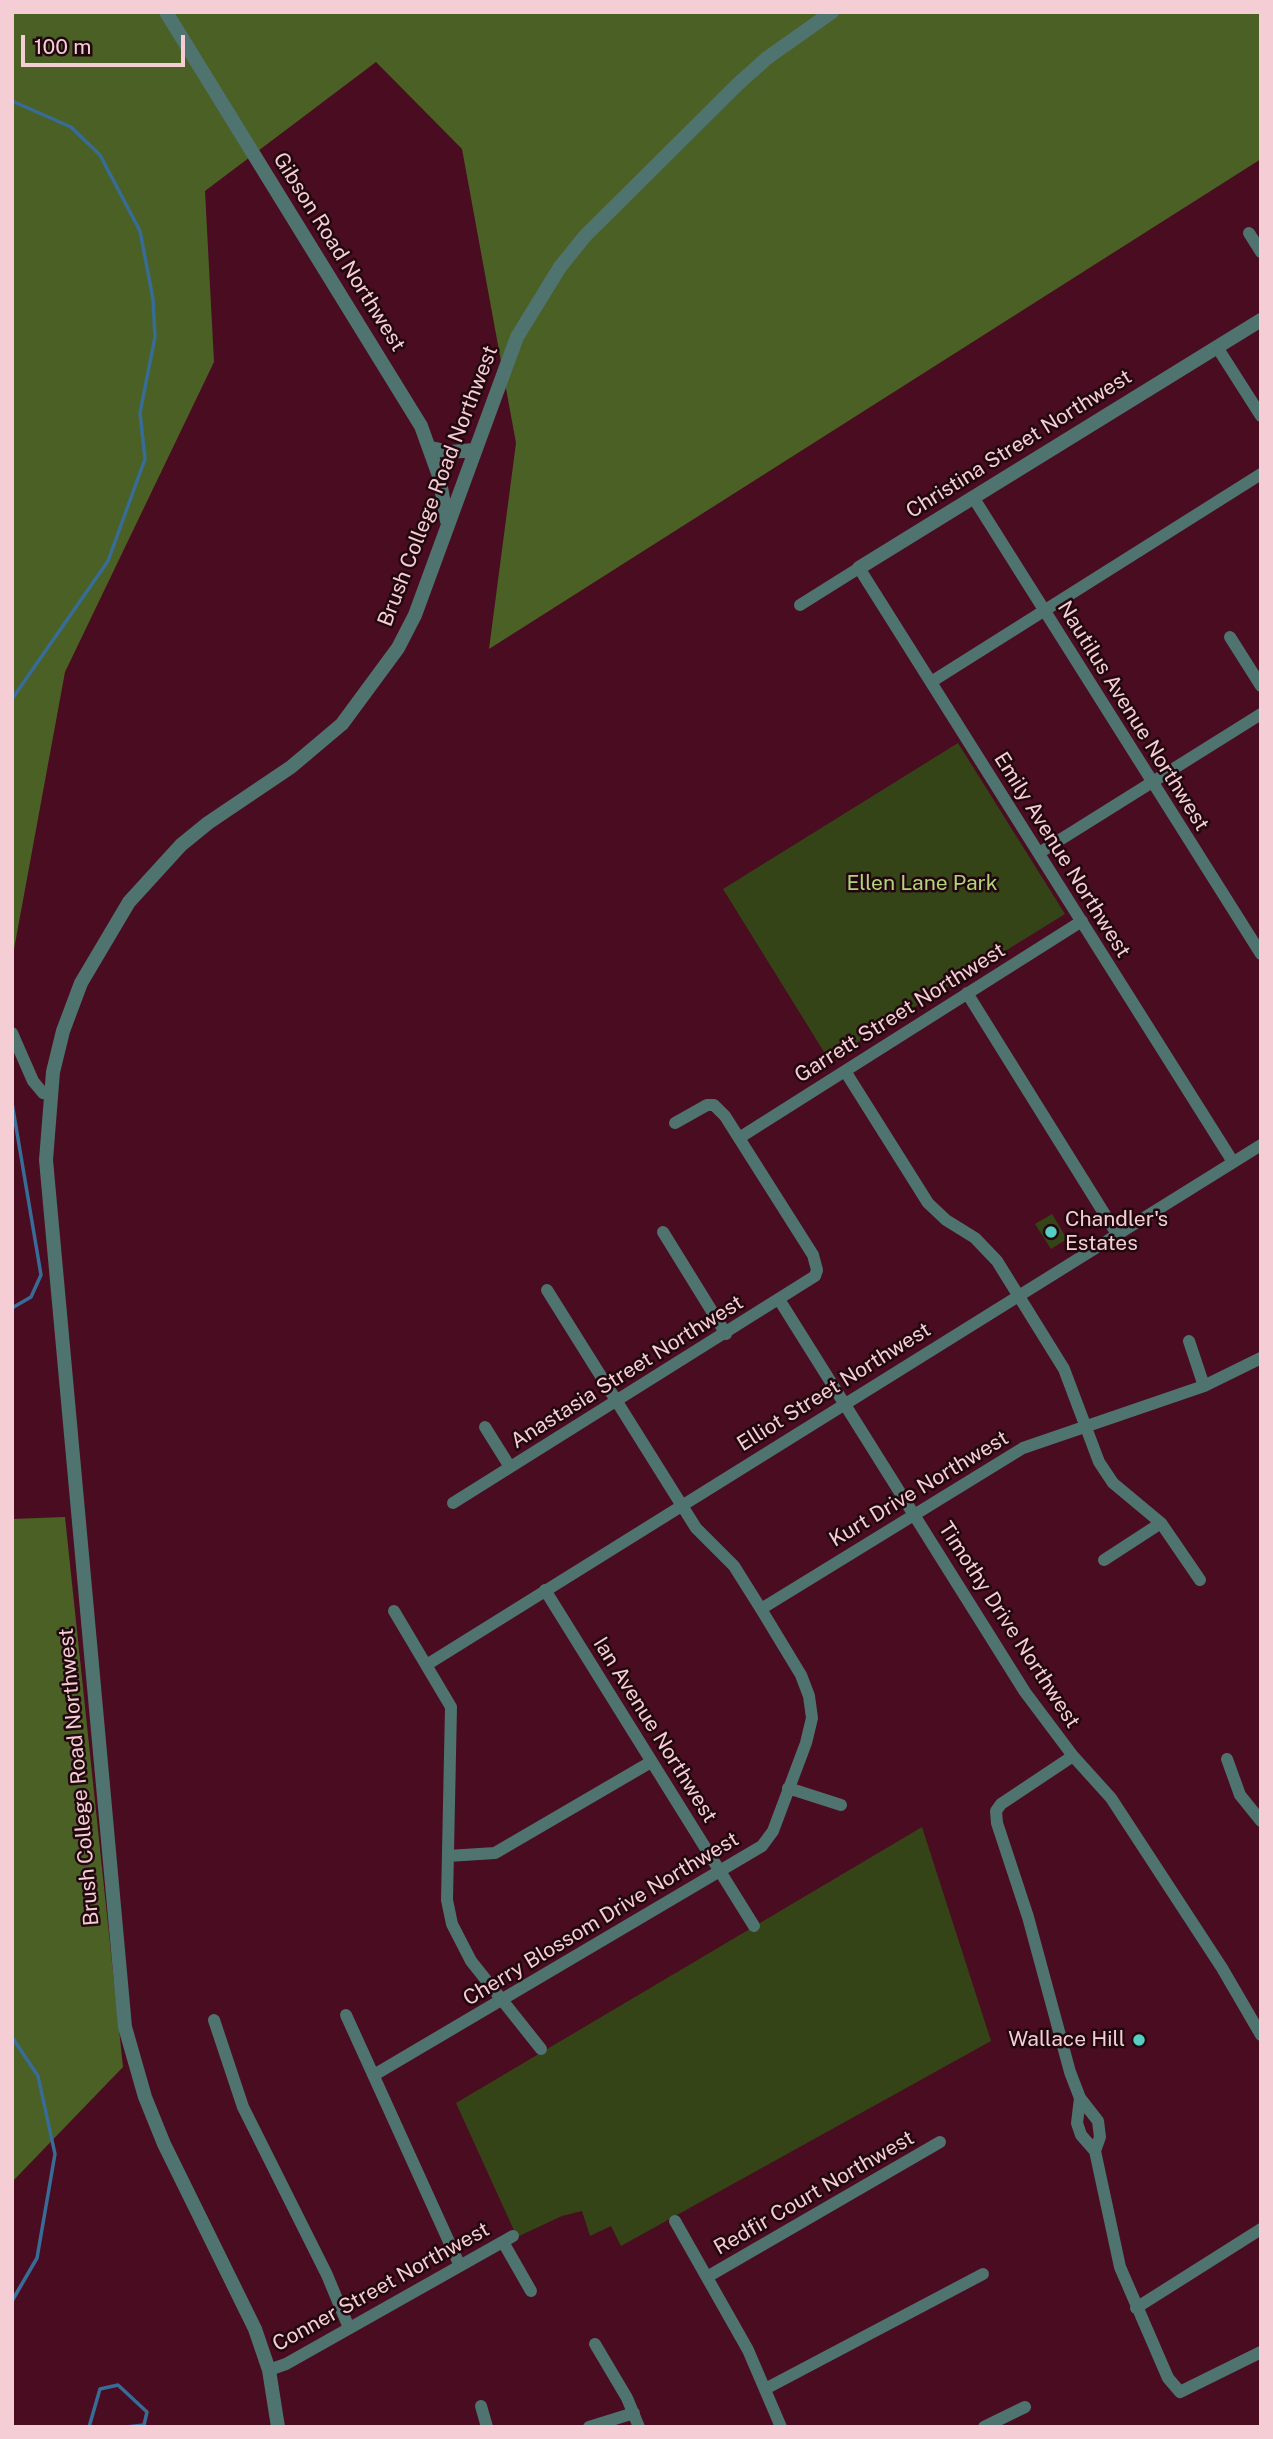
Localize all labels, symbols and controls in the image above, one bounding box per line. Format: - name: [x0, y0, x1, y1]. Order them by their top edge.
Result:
- scale bar: [24, 21, 189, 65]
- text: 100 m: [34, 34, 91, 59]
- street label: Gibson Road Northwest: [267, 148, 411, 356]
- street label: Brush College Road Northwest: [373, 342, 503, 630]
- street label: Christina Street Northwest: [902, 364, 1136, 524]
- street label: Nautilus Avenue Northwest: [1052, 596, 1214, 836]
- street label: Emily Avenue Northwest: [988, 748, 1136, 962]
- park label: Ellen Lane Park: [846, 871, 998, 897]
- street label: Garrett Street Northwest: [790, 938, 1010, 1088]
- place label: Chandler's Estates: [1065, 1207, 1168, 1257]
- marker: Chandler's Estates: [1043, 1224, 1059, 1240]
- street label: Anastasia Street Northwest: [506, 1290, 748, 1454]
- street label: Elliot Street Northwest: [733, 1317, 935, 1457]
- street label: Kurt Drive Northwest: [825, 1426, 1013, 1552]
- street label: Timothy Drive Northwest: [933, 1517, 1085, 1733]
- street label: Brush College Road Northwest: [53, 1627, 105, 1927]
- street label: Ian Avenue Northwest: [588, 1633, 722, 1827]
- street label: Cherry Blossom Drive Northwest: [459, 1827, 743, 2011]
- place label: Wallace Hill: [1008, 2027, 1125, 2053]
- marker: Wallace Hill: [1131, 2032, 1147, 2048]
- street label: Redfir Court Northwest: [709, 2125, 919, 2261]
- street label: Conner Street Northwest: [268, 2217, 494, 2357]

